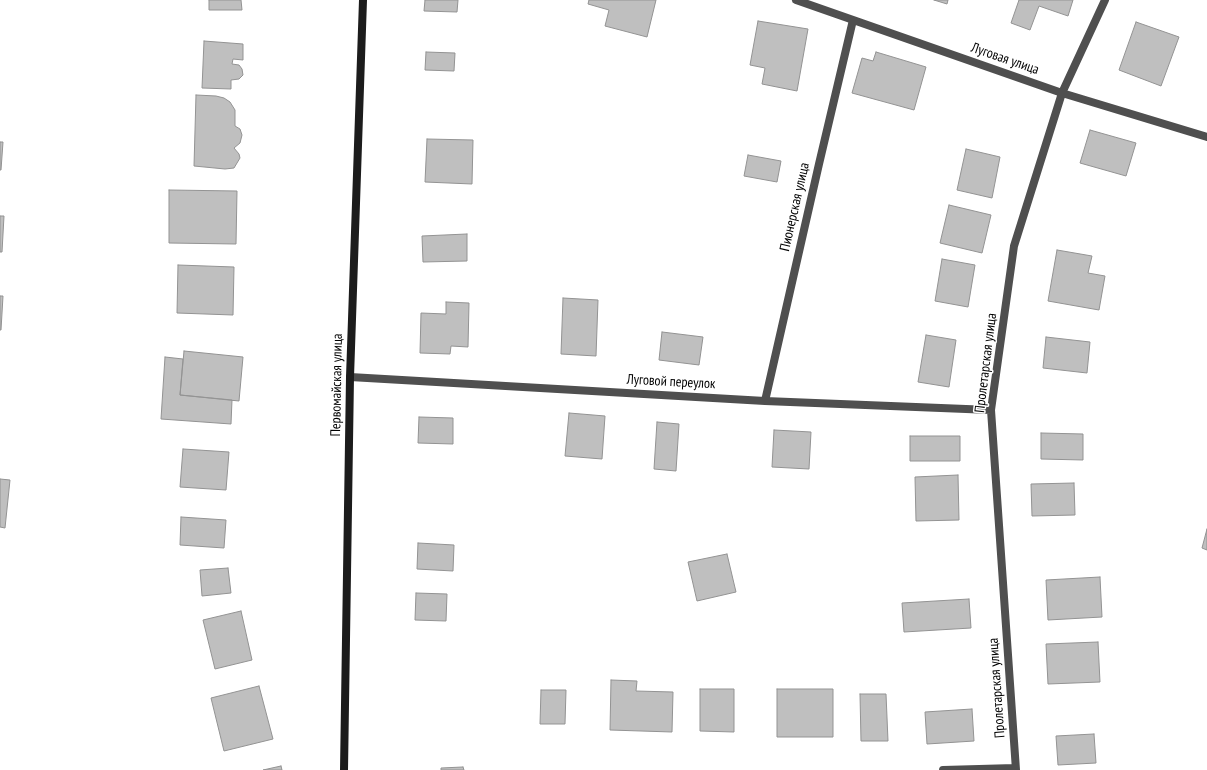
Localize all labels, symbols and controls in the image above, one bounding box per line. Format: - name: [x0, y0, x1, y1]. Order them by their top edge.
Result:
- street label: Луговая улица: [969, 40, 1041, 78]
- street label: Пионерская улица: [777, 161, 813, 253]
- street label: Пролетарская улица: [972, 312, 1000, 414]
- street label: Первомайская улица: [328, 333, 346, 437]
- street label: Луговой переулок: [626, 371, 716, 393]
- street label: Пролетарская улица: [985, 637, 1009, 739]

